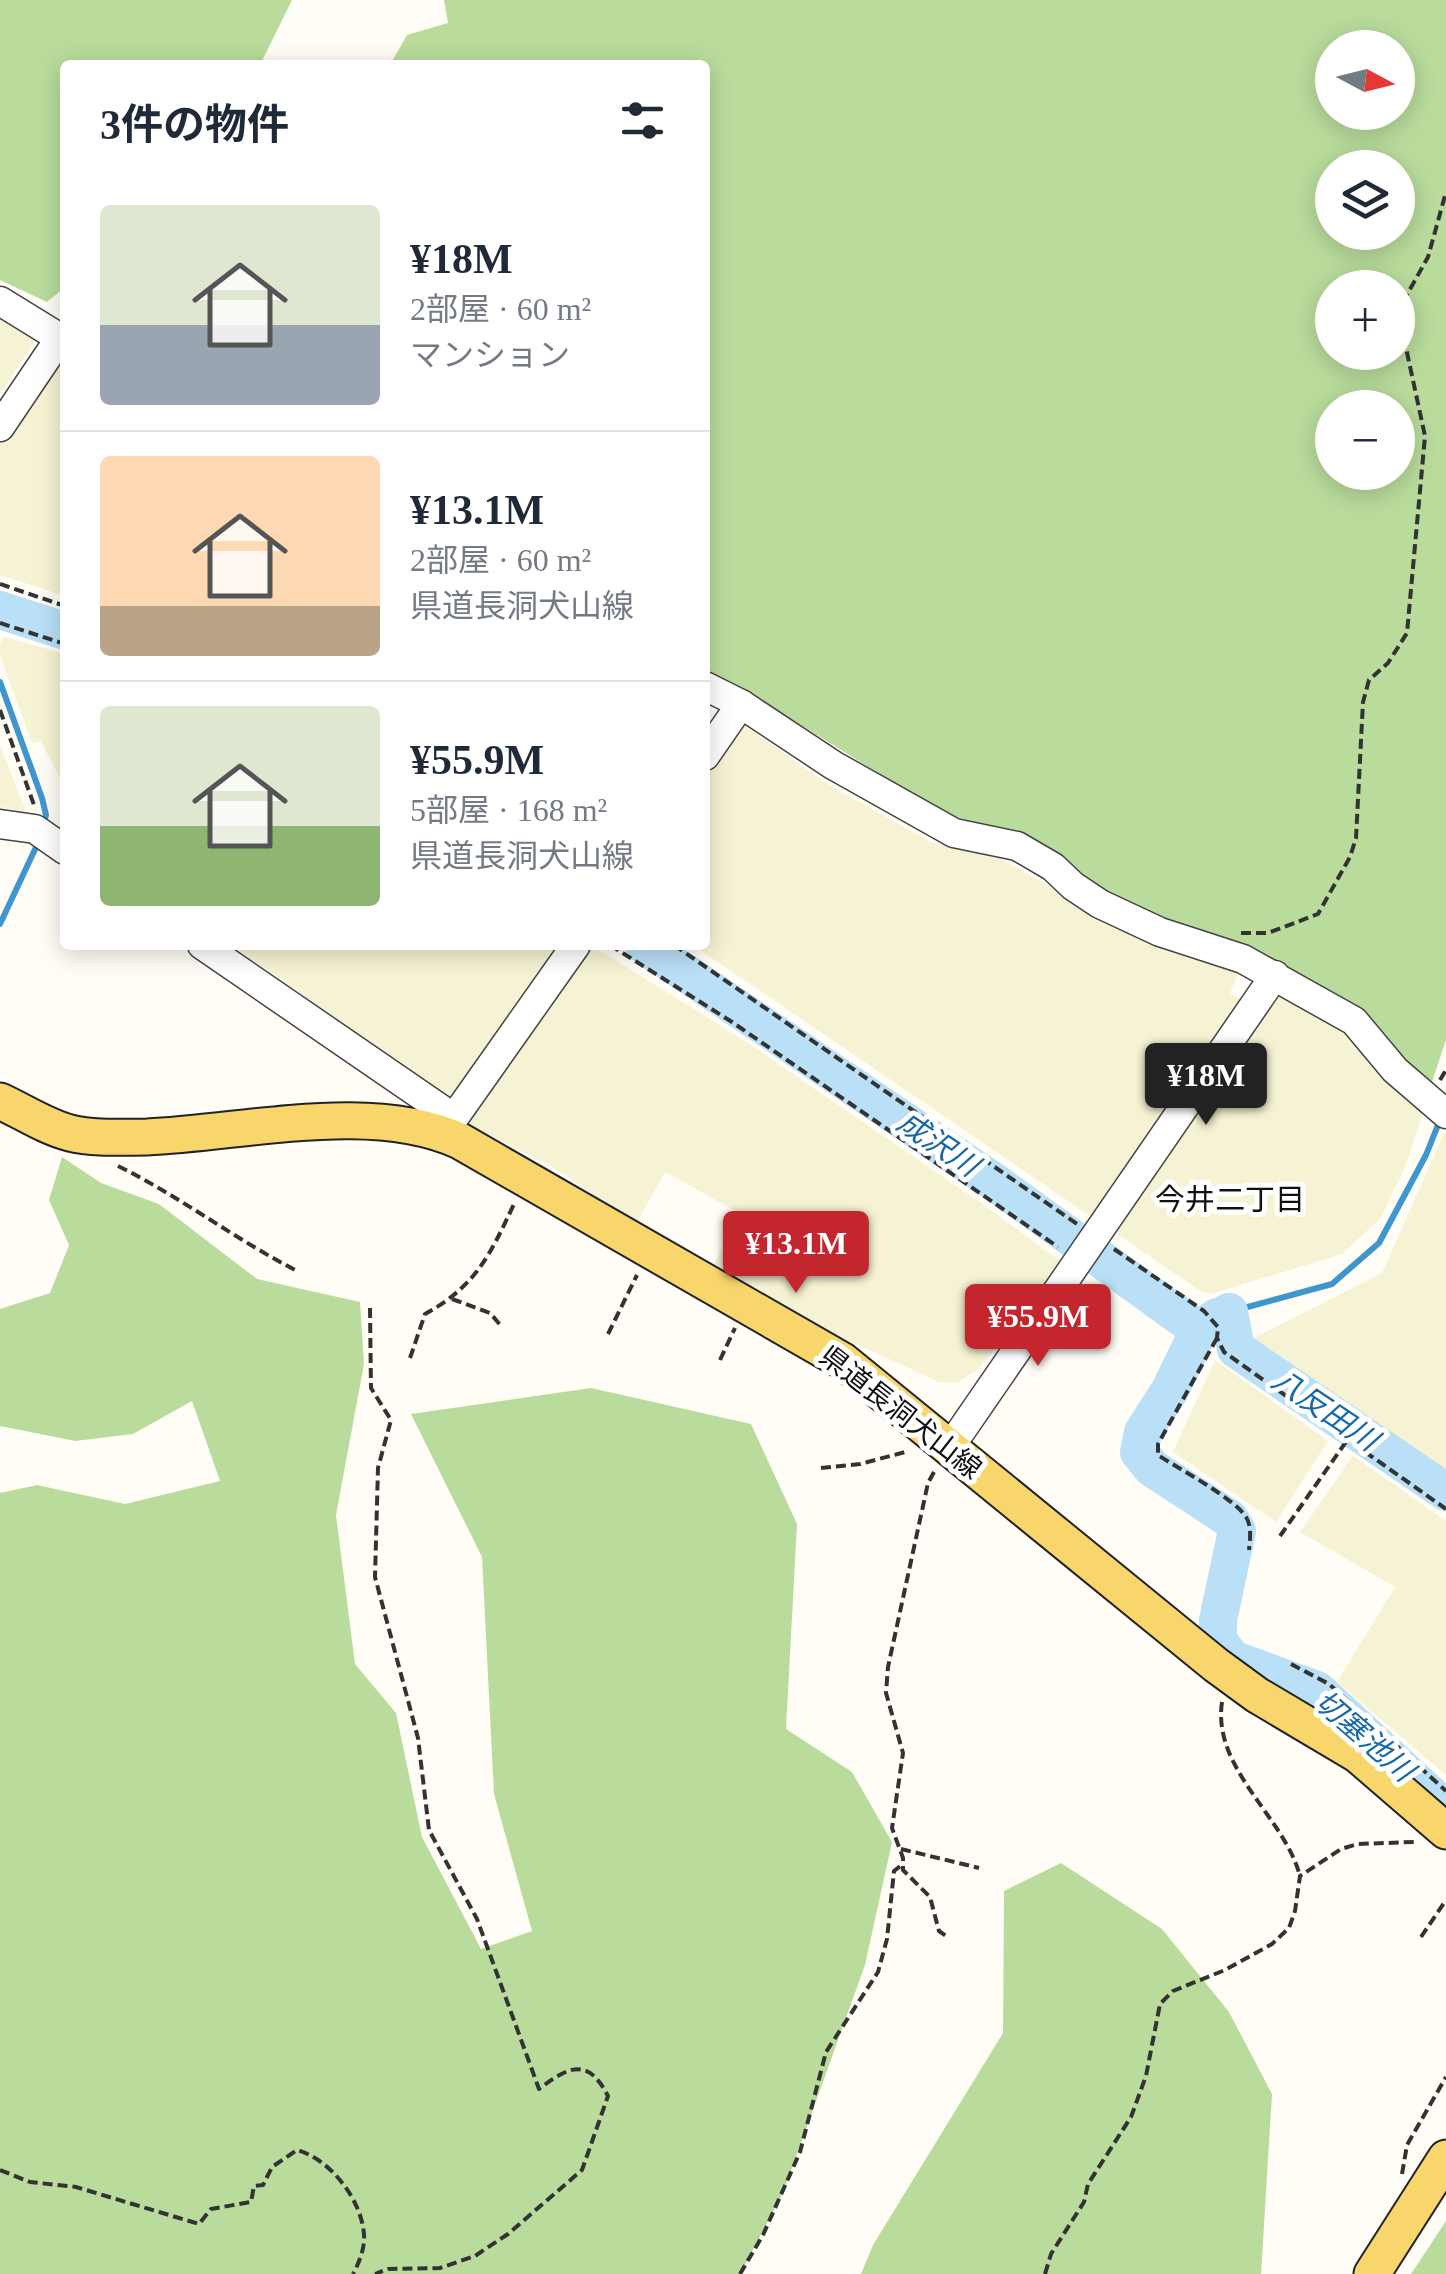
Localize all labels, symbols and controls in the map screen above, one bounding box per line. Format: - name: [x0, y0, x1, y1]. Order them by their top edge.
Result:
- north arrow: [1315, 30, 1415, 130]
- map controls: [1315, 30, 1415, 490]
- icon: filters: [615, 93, 670, 148]
- text: 3件の物件: [100, 102, 289, 148]
- button: layers: [1315, 150, 1415, 250]
- text: ¥18M: [410, 236, 513, 282]
- icon: home: [180, 245, 300, 365]
- button: +: [1315, 270, 1415, 370]
- text: 2部屋 · 60 m²: [410, 291, 591, 327]
- text: マンション: [410, 337, 570, 373]
- button: −: [1315, 390, 1415, 490]
- text: ¥13.1M: [410, 487, 544, 533]
- icon: home: [180, 496, 300, 616]
- text: 2部屋 · 60 m²: [410, 542, 591, 578]
- text: 県道長洞犬山線: [410, 588, 634, 624]
- text: ¥55.9M: [410, 737, 544, 783]
- icon: home: [180, 746, 300, 866]
- text: 5部屋 · 168 m²: [410, 792, 607, 828]
- text: 県道長洞犬山線: [410, 838, 634, 874]
- pin: ¥18M: [1147, 1043, 1265, 1128]
- text: ¥18M: [1167, 1057, 1245, 1093]
- water label: 成沢川: [892, 1105, 987, 1184]
- district label: 今井二丁目: [1155, 1183, 1305, 1216]
- pin: ¥13.1M: [715, 1211, 877, 1296]
- text: ¥13.1M: [745, 1225, 847, 1261]
- pin: ¥55.9M: [957, 1284, 1119, 1369]
- text: ¥55.9M: [987, 1298, 1089, 1334]
- street label: 県道長洞犬山線: [814, 1340, 987, 1485]
- water label: 八反田川: [1266, 1362, 1387, 1458]
- water label: 切塞池川: [1308, 1684, 1423, 1789]

